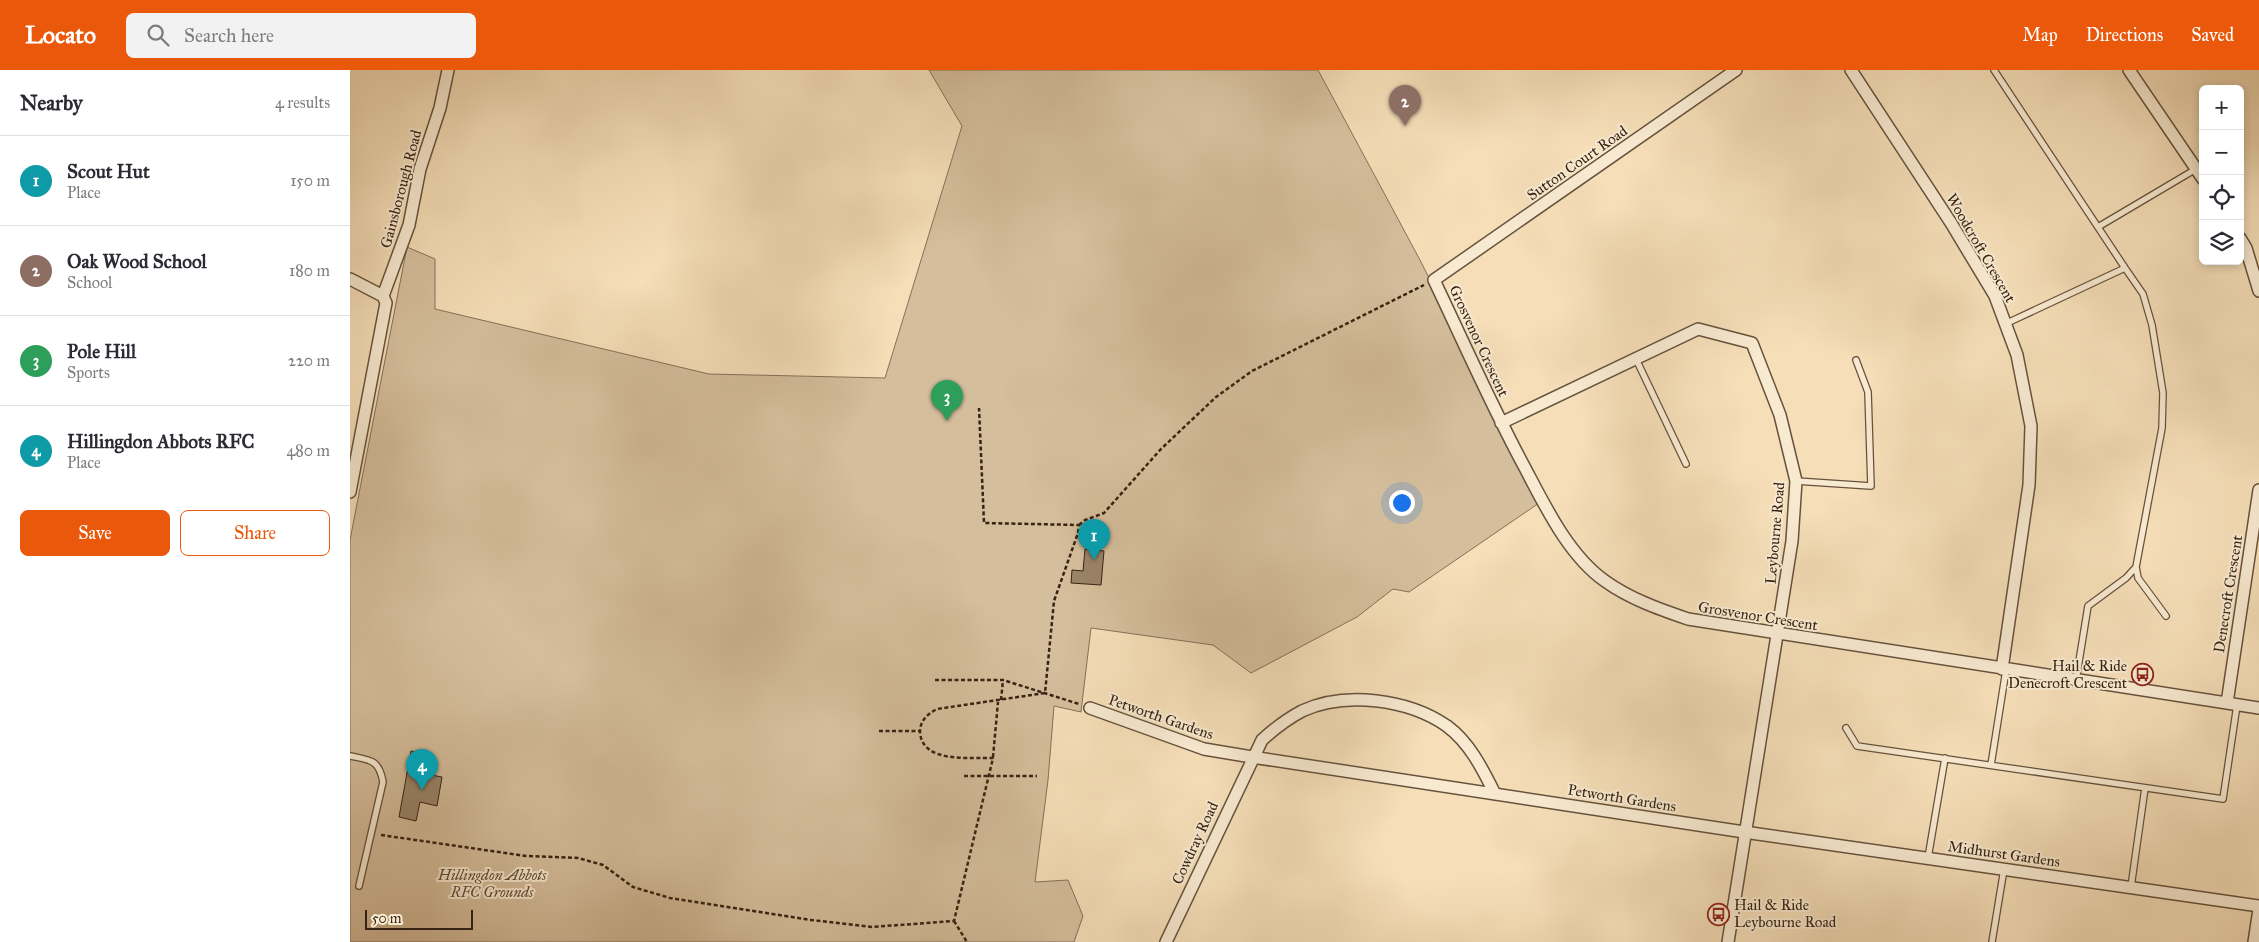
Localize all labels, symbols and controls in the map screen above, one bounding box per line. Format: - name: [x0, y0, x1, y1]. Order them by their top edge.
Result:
- search box: [126, 13, 476, 58]
- text: Locato: [25, 20, 96, 50]
- icon: search: [144, 21, 172, 49]
- text: Search here: [184, 24, 274, 47]
- text: Map: [2022, 24, 2058, 46]
- text: Directions: [2086, 24, 2163, 46]
- text: Saved: [2191, 24, 2234, 46]
- pin: 2: [1389, 85, 1421, 126]
- map controls: [2199, 85, 2244, 265]
- button: +: [2199, 85, 2244, 130]
- text: Nearby: [20, 90, 83, 116]
- text: 4 results: [275, 93, 330, 112]
- street label: Sutton Court Road: [1523, 121, 1631, 204]
- street label: Gainsborough Road: [377, 127, 426, 250]
- button: −: [2199, 130, 2244, 175]
- text: Scout Hut: [67, 160, 150, 183]
- text: 1: [33, 171, 39, 190]
- text: 150 m: [290, 171, 330, 190]
- button: locate: [2199, 175, 2244, 220]
- text: Place: [67, 183, 101, 202]
- street label: Woodcroft Crescent: [1942, 190, 2020, 306]
- button: layers: [2199, 220, 2244, 265]
- text: Oak Wood School: [67, 250, 207, 273]
- text: 2: [32, 261, 40, 280]
- text: 180 m: [289, 261, 330, 280]
- text: School: [67, 273, 112, 292]
- street label: Grosvenor Crescent: [1445, 282, 1513, 400]
- text: Pole Hill: [67, 340, 136, 363]
- text: 3: [33, 351, 39, 370]
- text: 220 m: [288, 351, 330, 370]
- text: Sports: [67, 363, 110, 382]
- pin: 3: [931, 380, 963, 421]
- text: Hillingdon Abbots RFC: [67, 430, 254, 453]
- text: 4: [32, 441, 40, 460]
- text: 480 m: [286, 441, 330, 460]
- text: Place: [67, 453, 101, 472]
- street label: Leybourne Road: [1762, 481, 1788, 585]
- your location: [1389, 490, 1415, 516]
- button: Save: [20, 510, 170, 556]
- button: Share: [180, 510, 330, 556]
- pin: 1: [1078, 519, 1110, 560]
- street label: Denecroft Crescent: [2210, 533, 2246, 654]
- street label: Grosvenor Crescent: [1697, 598, 1820, 634]
- place label: Hail & Ride Denecroft Crescent: [2008, 657, 2128, 692]
- bus stop icon: Hail & Ride Denecroft Crescent: [2131, 663, 2155, 687]
- street label: Petworth Gardens: [1106, 691, 1216, 743]
- pin: 4: [406, 749, 438, 790]
- street label: Petworth Gardens: [1566, 781, 1678, 815]
- street label: Cowdray Road: [1168, 798, 1222, 887]
- street label: Midhurst Gardens: [1947, 837, 2061, 871]
- park label: Hillingdon Abbots RFC Grounds: [437, 866, 547, 901]
- place label: Hail & Ride Leybourne Road: [1734, 896, 1837, 931]
- bus stop icon: Hail & Ride Leybourne Road: [1706, 902, 1730, 926]
- scale bar: [365, 907, 472, 930]
- text: 50 m: [372, 910, 401, 927]

